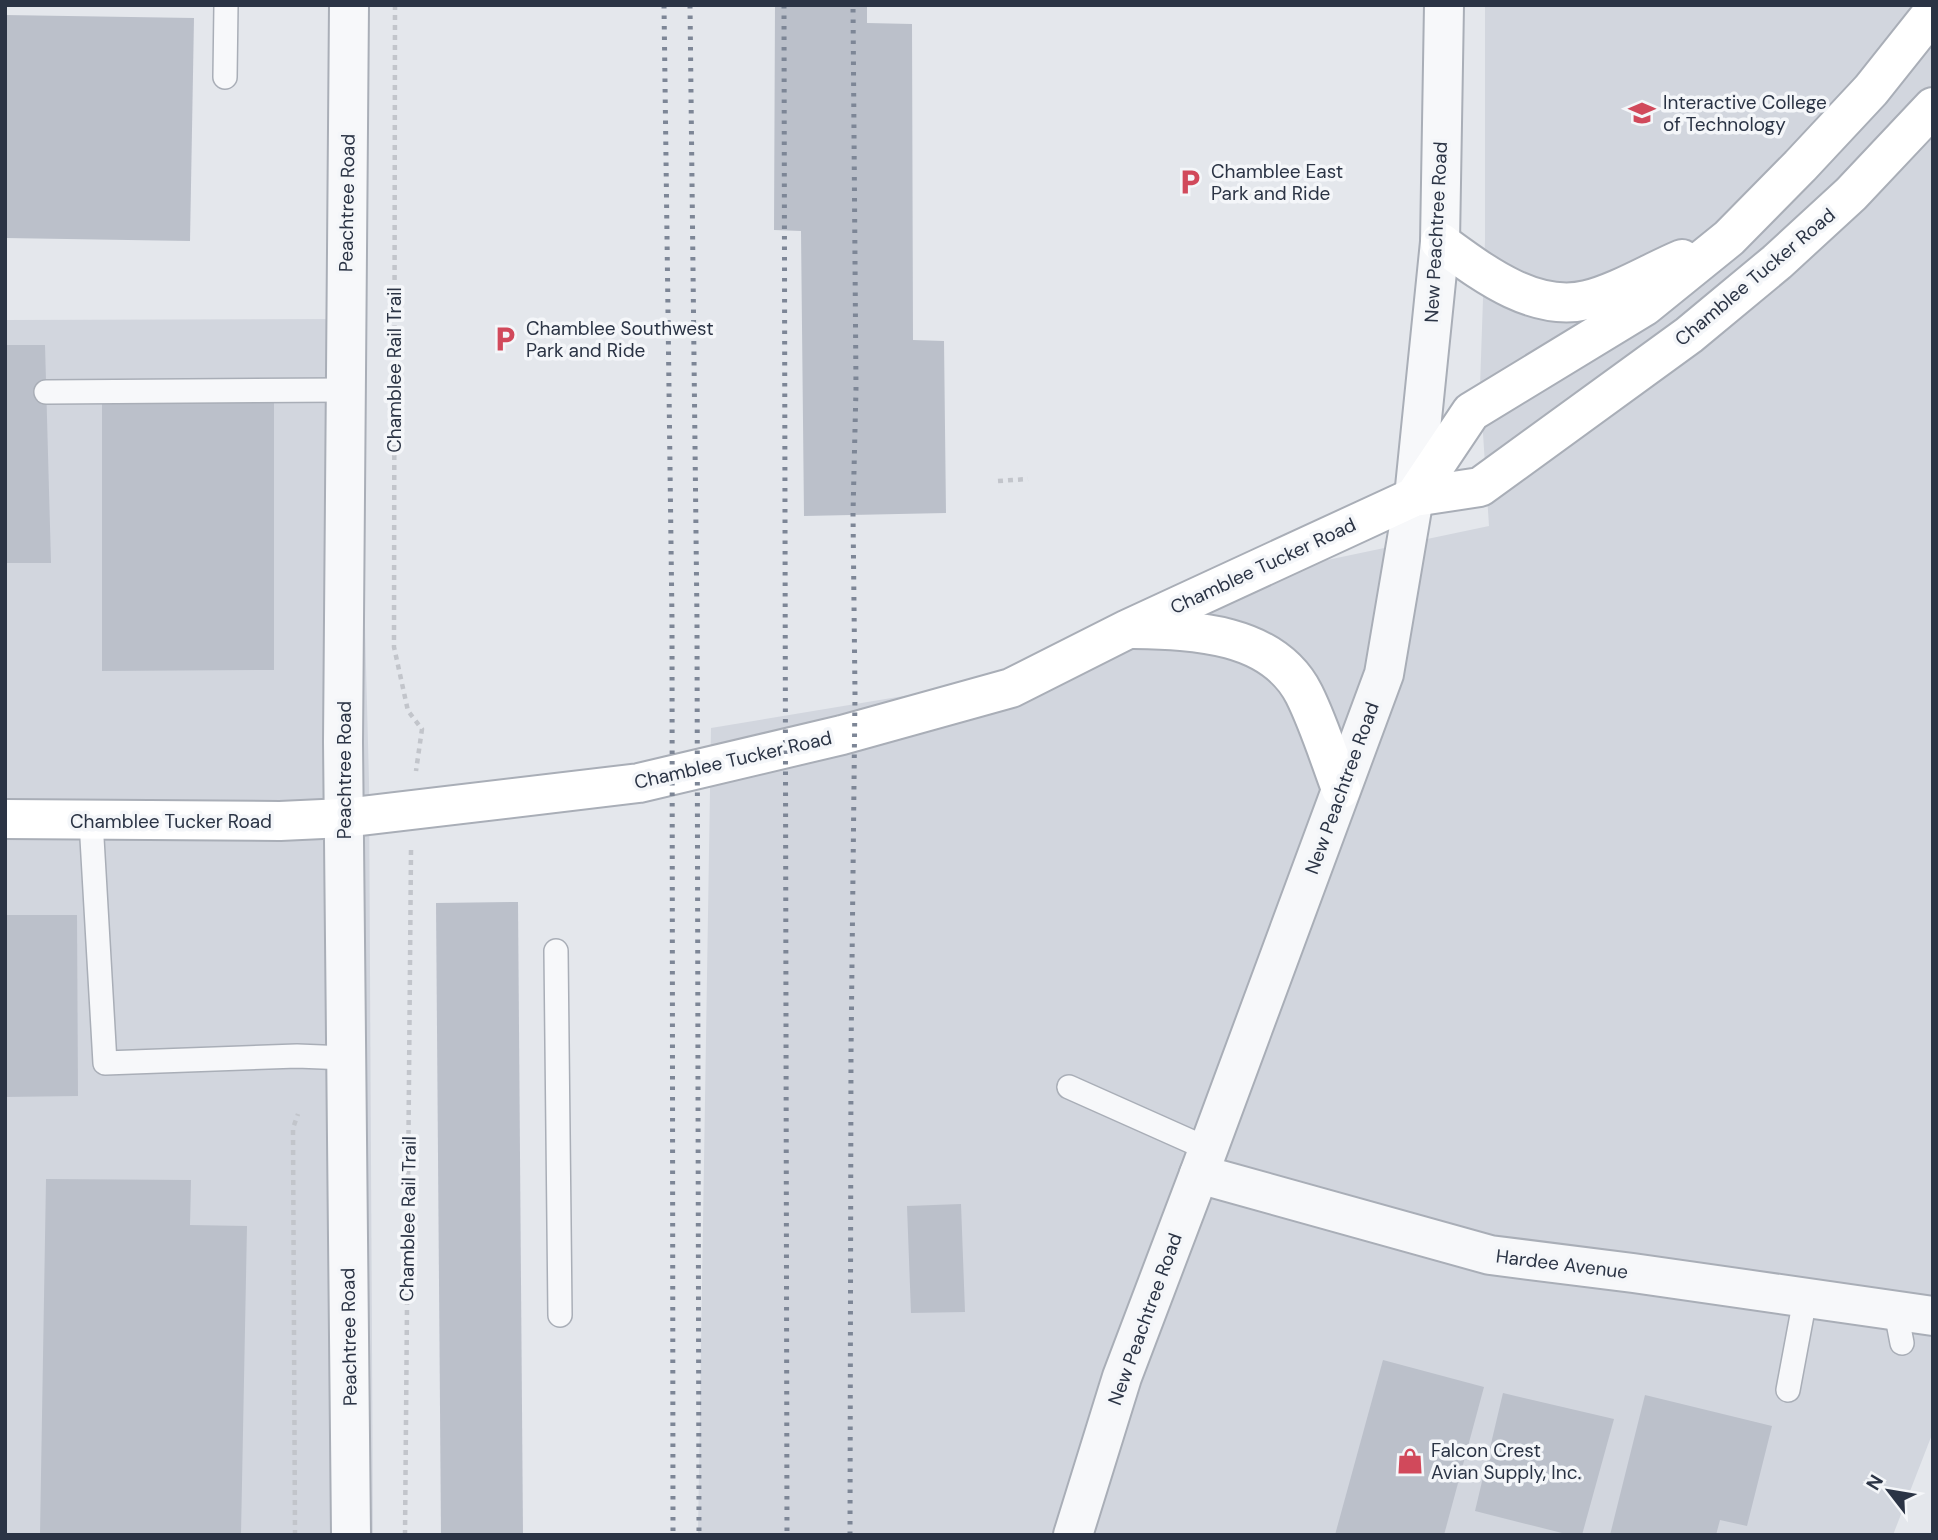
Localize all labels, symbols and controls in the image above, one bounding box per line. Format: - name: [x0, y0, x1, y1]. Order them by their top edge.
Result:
- place label: Interactive College of Technology: [1663, 90, 1827, 137]
- school or university icon: Interactive College of Technology: [1627, 98, 1657, 128]
- street label: Peachtree Road: [333, 134, 361, 272]
- street label: New Peachtree Road: [1419, 141, 1453, 323]
- place label: Chamblee East Park and Ride: [1211, 159, 1343, 206]
- parking icon: Chamblee East Park and Ride: [1175, 167, 1205, 197]
- street label: Chamblee Tucker Road: [1670, 202, 1840, 352]
- street label: Chamblee Rail Trail: [382, 287, 407, 453]
- place label: Chamblee Southwest Park and Ride: [526, 316, 714, 363]
- parking icon: Chamblee Southwest Park and Ride: [490, 324, 520, 354]
- street label: Chamblee Tucker Road: [1166, 512, 1360, 620]
- street label: New Peachtree Road: [1299, 698, 1385, 878]
- street label: Peachtree Road: [332, 701, 357, 839]
- street label: Chamblee Tucker Road: [632, 725, 834, 795]
- street label: Chamblee Tucker Road: [70, 809, 272, 834]
- street label: Chamblee Rail Trail: [394, 1136, 422, 1302]
- street label: New Peachtree Road: [1102, 1229, 1188, 1409]
- street label: Hardee Avenue: [1494, 1243, 1630, 1285]
- street label: Peachtree Road: [335, 1268, 363, 1406]
- place label: Falcon Crest Avian Supply, Inc.: [1431, 1438, 1581, 1485]
- shop icon: Falcon Crest Avian Supply, Inc.: [1395, 1446, 1425, 1476]
- north arrow: [1854, 1456, 1924, 1526]
- text: N: [1861, 1470, 1889, 1495]

